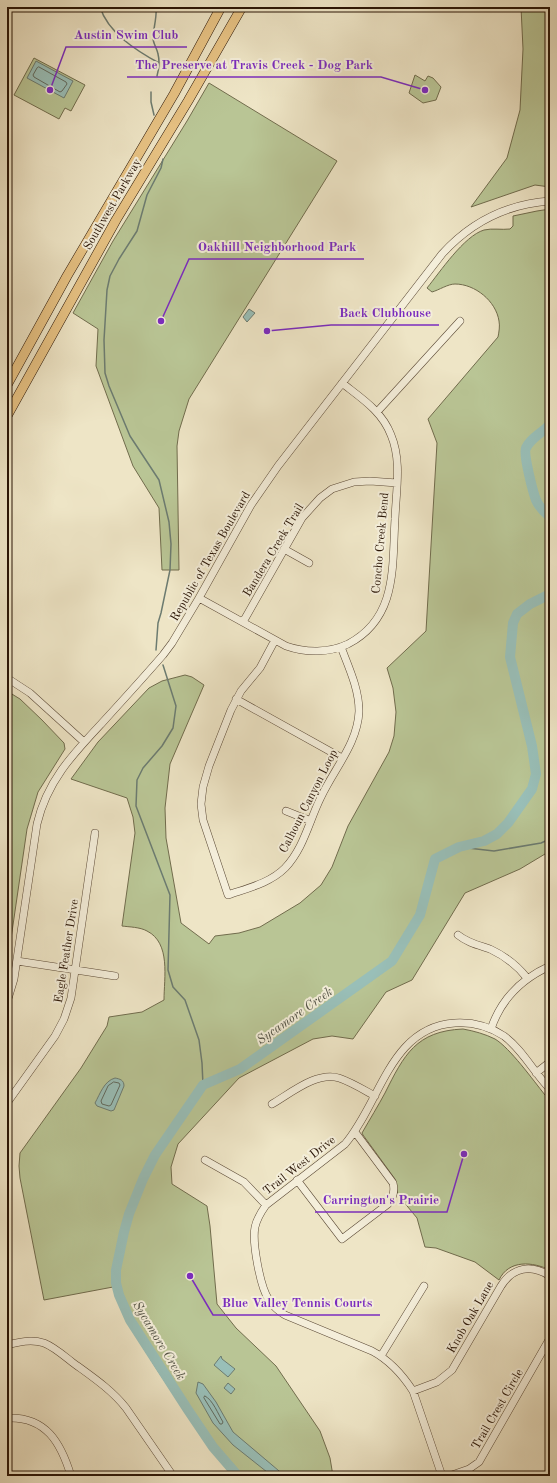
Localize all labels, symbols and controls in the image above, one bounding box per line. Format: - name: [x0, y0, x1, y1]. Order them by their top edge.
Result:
- callout: Austin Swim Club: [66, 22, 187, 47]
- text: Austin Swim Club: [74, 29, 178, 42]
- callout: The Preserve at Travis Creek - Dog Park: [127, 52, 381, 77]
- text: The Preserve at Travis Creek - Dog Park: [135, 59, 374, 72]
- street label: Southwest Parkway: [82, 156, 144, 252]
- callout: Oakhill Neighborhood Park: [189, 234, 364, 259]
- text: Oakhill Neighborhood Park: [198, 241, 357, 254]
- callout: Back Clubhouse: [331, 300, 439, 325]
- text: Back Clubhouse: [339, 307, 431, 320]
- street label: Republic of Texas Boulevard: [169, 490, 253, 623]
- street label: Concho Creek Bend: [371, 492, 391, 594]
- street label: Bandera Creek Trail: [241, 502, 306, 599]
- street label: Calhoun Canyon Loop: [278, 748, 340, 855]
- street label: Eagle Feather Drive: [53, 898, 81, 1004]
- water label: Sycamore Creek: [254, 985, 335, 1047]
- street label: Trail West Drive: [261, 1134, 338, 1198]
- callout: Carrington's Prairie: [315, 1187, 447, 1212]
- text: Carrington's Prairie: [323, 1194, 439, 1207]
- street label: Knob Oak Lane: [445, 1279, 497, 1356]
- callout: Blue Valley Tennis Courts: [213, 1290, 380, 1315]
- text: Blue Valley Tennis Courts: [222, 1297, 373, 1310]
- water label: Sycamore Creek: [130, 1299, 187, 1383]
- street label: Trail Crest Circle: [470, 1367, 526, 1452]

